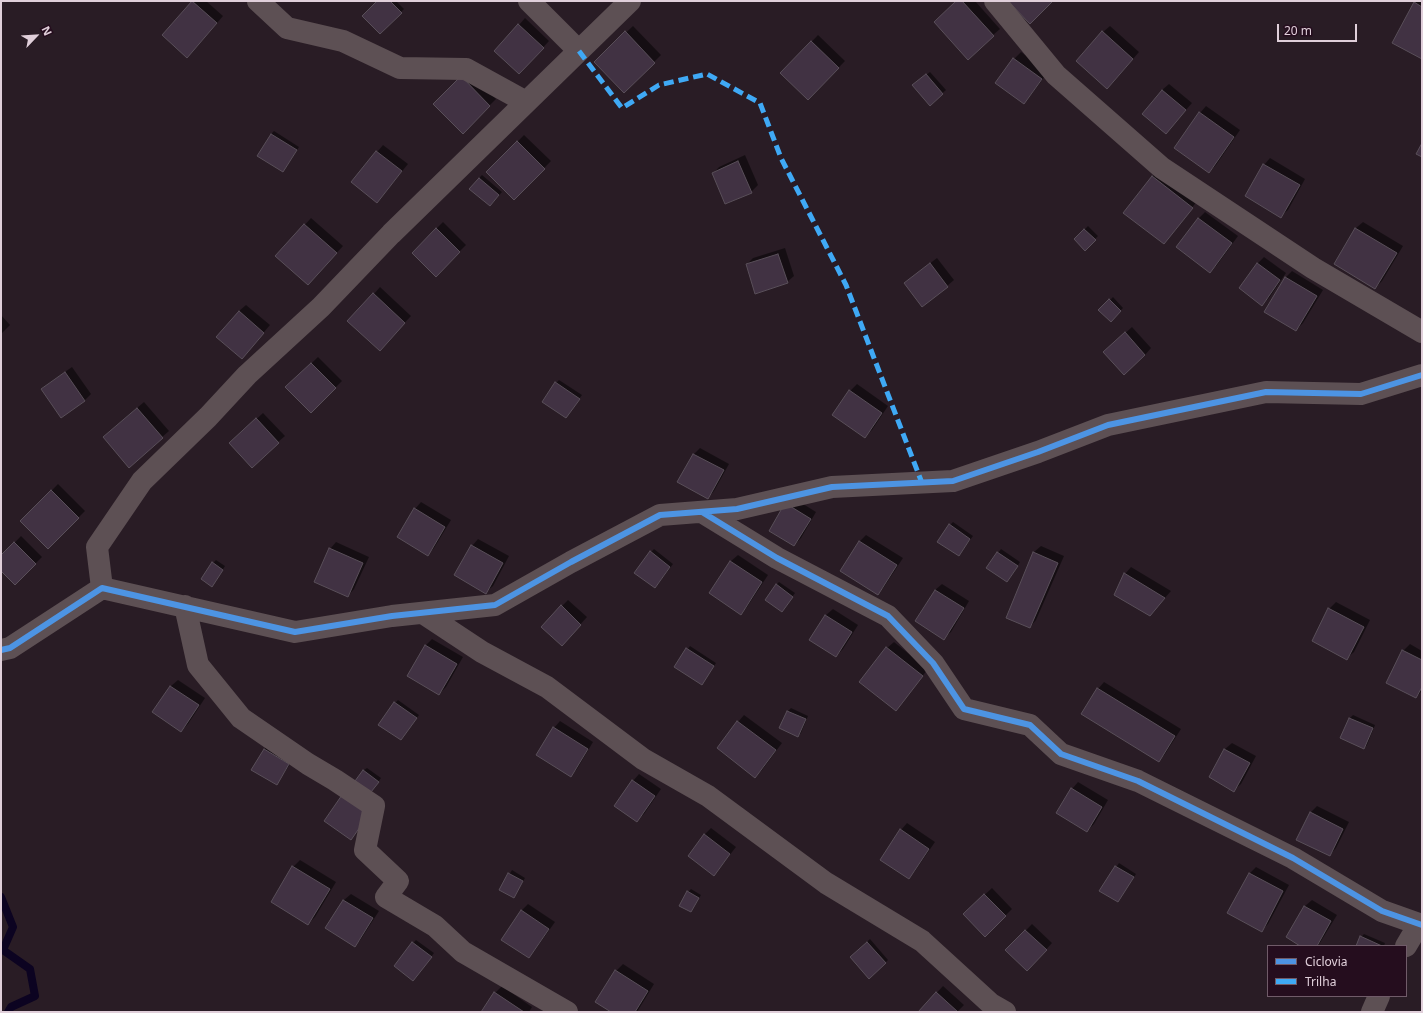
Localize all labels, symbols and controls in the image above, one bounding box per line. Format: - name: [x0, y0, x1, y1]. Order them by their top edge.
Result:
- north arrow: [16, 16, 56, 56]
- scale bar: [1279, 16, 1359, 42]
- text: 20 m: [1284, 22, 1312, 39]
- text: N: [39, 23, 56, 38]
- legend: [1267, 945, 1407, 997]
- text: Ciclovia: [1305, 953, 1347, 970]
- text: Trilha: [1305, 973, 1336, 990]

